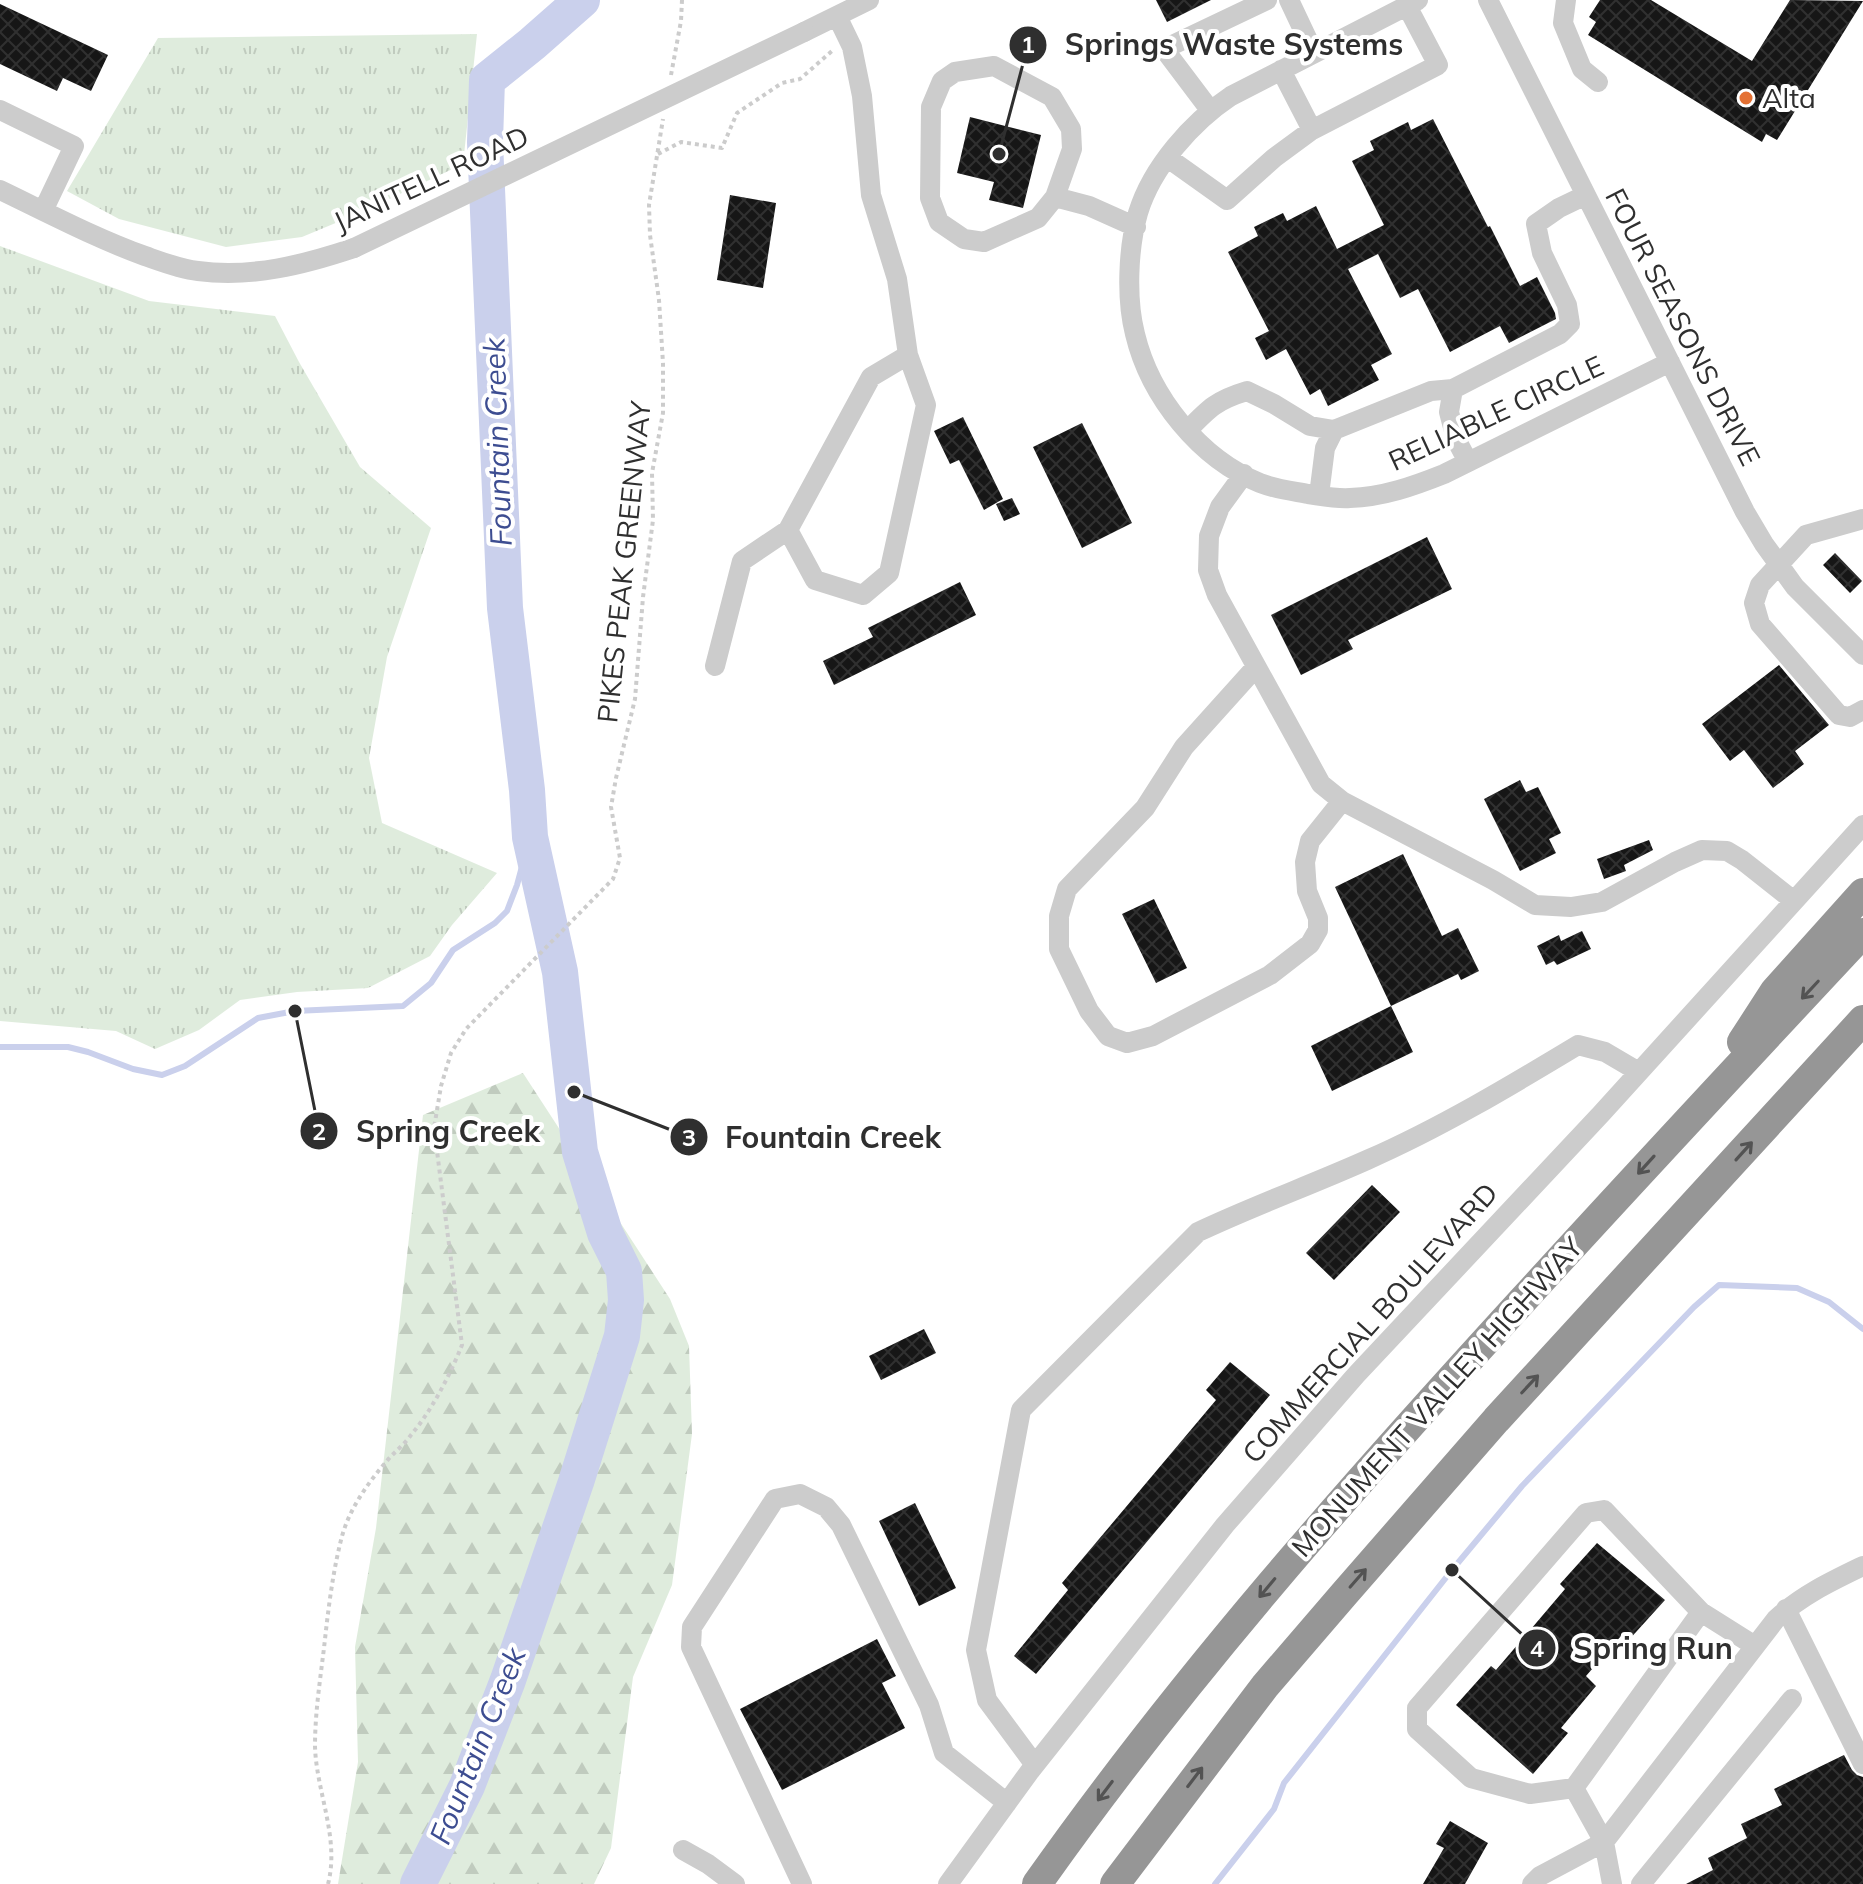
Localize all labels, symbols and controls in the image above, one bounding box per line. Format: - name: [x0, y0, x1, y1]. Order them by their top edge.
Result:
- callout: Springs Waste Systems: [1008, 18, 1419, 72]
- text: Springs Waste Systems: [1065, 25, 1403, 63]
- text: 1: [1021, 29, 1035, 59]
- place label: Alta: [1762, 80, 1816, 115]
- marker: Alta: [1737, 89, 1755, 107]
- street label: JANITELL ROAD: [328, 118, 534, 239]
- street label: FOUR SEASONS DRIVE: [1598, 182, 1769, 471]
- water label: Fountain Creek: [474, 336, 520, 547]
- street label: RELIABLE CIRCLE: [1383, 347, 1609, 478]
- street label: PIKES PEAK GREENWAY: [589, 398, 658, 724]
- one-way arrow: [1800, 980, 1819, 1000]
- callout: Spring Creek: [299, 1104, 556, 1158]
- callout: Fountain Creek: [669, 1110, 957, 1164]
- text: Spring Creek: [356, 1112, 541, 1150]
- text: 2: [312, 1116, 326, 1146]
- text: Fountain Creek: [725, 1118, 942, 1156]
- text: 3: [682, 1122, 696, 1152]
- one-way arrow: [1734, 1141, 1753, 1161]
- one-way arrow: [1637, 1155, 1656, 1175]
- street label: COMMERCIAL BOULEVARD: [1235, 1175, 1505, 1470]
- street label: MONUMENT VALLEY HIGHWAY: [1284, 1229, 1590, 1564]
- one-way arrow: [1520, 1374, 1538, 1394]
- one-way arrow: [1348, 1569, 1366, 1589]
- one-way arrow: [1258, 1577, 1276, 1597]
- callout: Spring Run: [1517, 1621, 1749, 1675]
- text: Spring Run: [1573, 1629, 1733, 1667]
- text: 4: [1530, 1633, 1544, 1663]
- water label: Fountain Creek: [420, 1640, 534, 1849]
- one-way arrow: [1187, 1767, 1204, 1788]
- one-way arrow: [1097, 1780, 1114, 1801]

